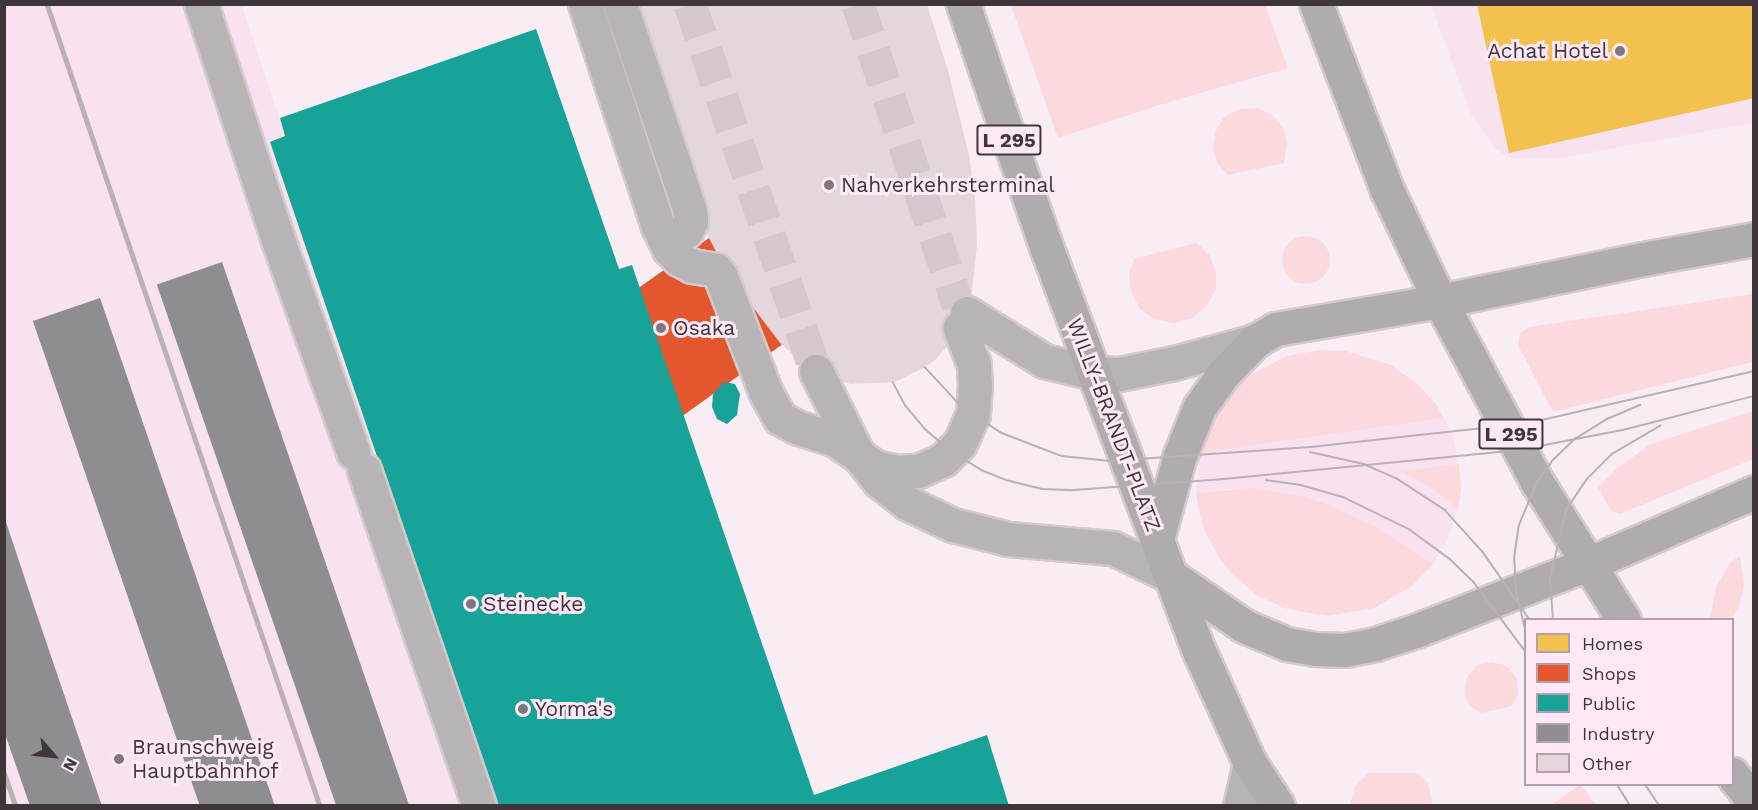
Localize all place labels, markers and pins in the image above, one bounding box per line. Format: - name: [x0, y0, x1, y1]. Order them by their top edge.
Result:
- place label: Achat Hotel: [1487, 38, 1608, 64]
- marker: Achat Hotel: [1613, 44, 1627, 58]
- place label: Nahverkehrsterminal: [841, 172, 1055, 198]
- marker: Nahverkehrsterminal: [822, 178, 836, 192]
- place label: Osaka: [673, 315, 735, 341]
- marker: Osaka: [654, 321, 668, 335]
- place label: Steinecke: [483, 591, 583, 617]
- marker: Steinecke: [464, 597, 478, 611]
- place label: Yorma's: [535, 696, 613, 722]
- marker: Yorma's: [516, 702, 530, 716]
- place label: Braunschweig Hauptbahnhof: [132, 734, 279, 784]
- marker: Braunschweig Hauptbahnhof: [110, 750, 128, 768]

